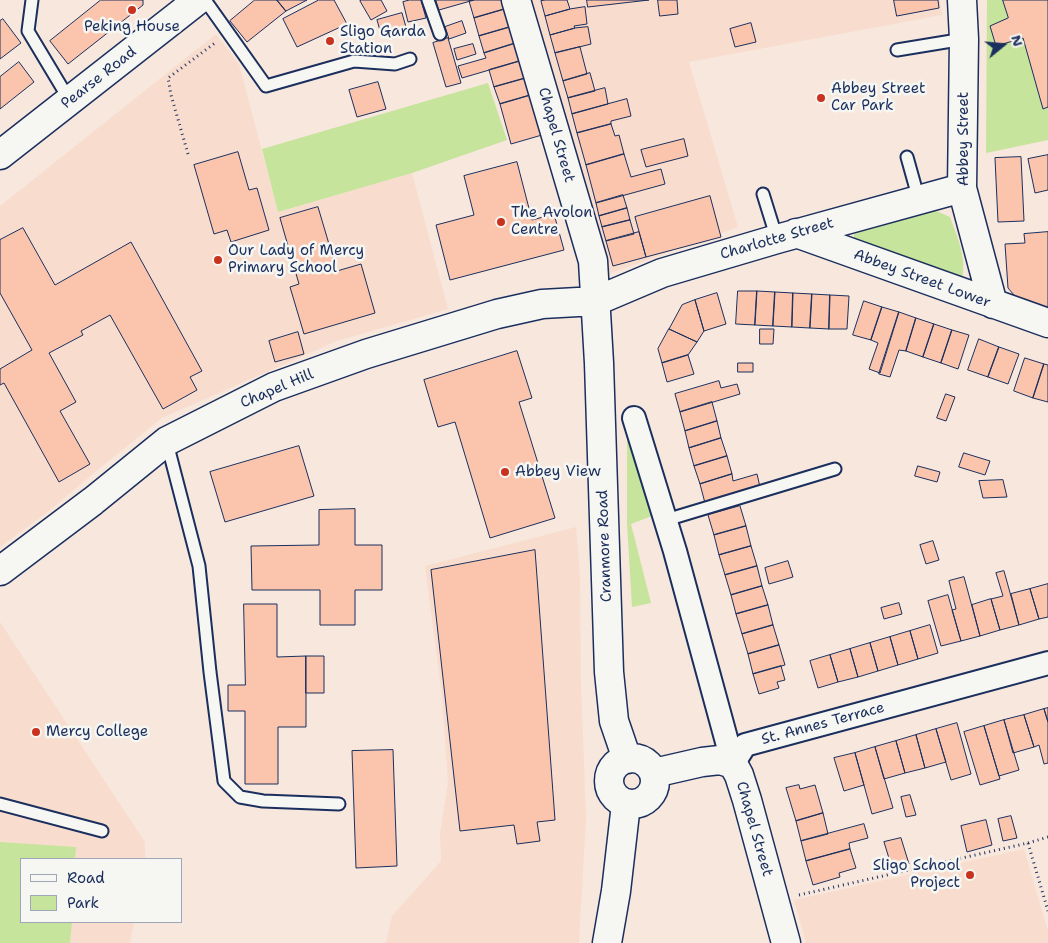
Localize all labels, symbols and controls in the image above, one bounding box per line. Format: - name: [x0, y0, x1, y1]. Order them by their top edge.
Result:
- marker: Peking House: [126, 4, 138, 16]
- place label: Peking House: [84, 18, 180, 36]
- north arrow: [978, 20, 1028, 70]
- place label: Sligo Garda Station: [340, 23, 426, 58]
- text: N: [1007, 33, 1028, 49]
- marker: Sligo Garda Station: [324, 35, 336, 47]
- street label: Pearse Road: [58, 43, 140, 113]
- place label: Abbey Street Car Park: [831, 80, 926, 115]
- street label: Chapel Street: [534, 85, 578, 185]
- marker: Abbey Street Car Park: [815, 92, 827, 104]
- street label: Abbey Street: [955, 92, 973, 186]
- place label: The Avolon Centre: [511, 204, 593, 239]
- street label: Charlotte Street: [718, 214, 836, 264]
- marker: The Avolon Centre: [495, 216, 507, 228]
- place label: Our Lady of Mercy Primary School: [228, 242, 364, 277]
- street label: Abbey Street Lower: [851, 246, 993, 312]
- marker: Our Lady of Mercy Primary School: [212, 254, 224, 266]
- street label: Chapel Hill: [238, 365, 316, 413]
- place label: Abbey View: [515, 463, 601, 481]
- marker: Abbey View: [499, 466, 511, 478]
- street label: Cranmore Road: [594, 489, 616, 603]
- street label: St. Annes Terrace: [759, 699, 887, 749]
- place label: Mercy College: [46, 723, 148, 741]
- marker: Mercy College: [30, 726, 42, 738]
- street label: Chapel Street: [732, 779, 776, 879]
- place label: Sligo School Project: [873, 857, 960, 892]
- legend: [20, 858, 182, 923]
- text: Road: [67, 868, 105, 888]
- marker: Sligo School Project: [964, 869, 976, 881]
- text: Park: [67, 893, 99, 913]

